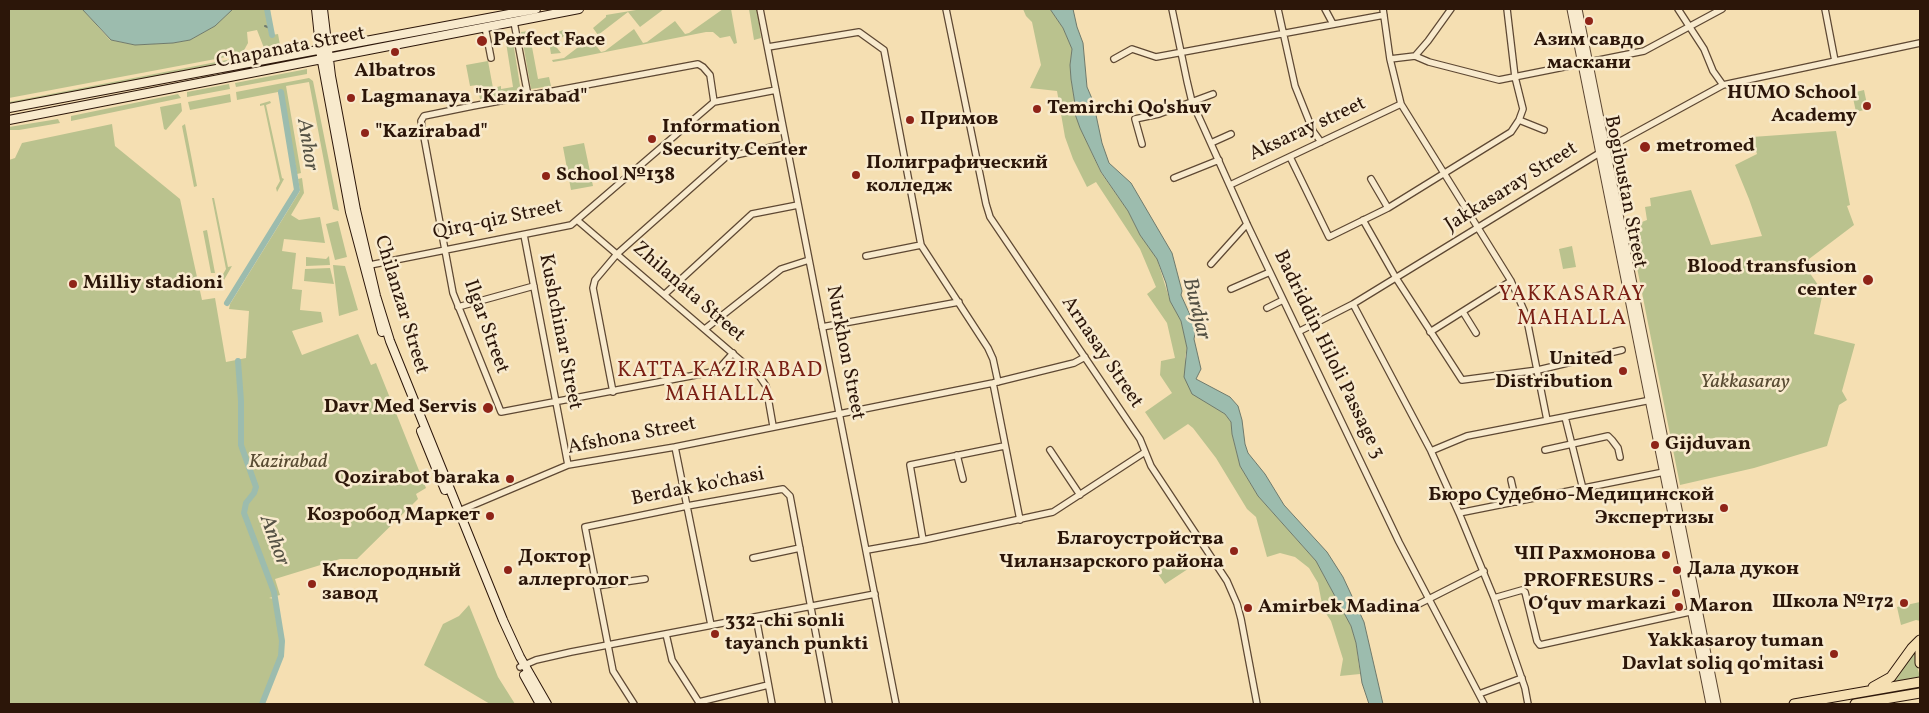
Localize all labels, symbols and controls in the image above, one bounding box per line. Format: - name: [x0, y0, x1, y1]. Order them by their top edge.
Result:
- marker: Азим савдо маскани: [1583, 15, 1595, 27]
- street label: Chapanata Street: [214, 23, 368, 75]
- place label: Perfect Face: [493, 29, 605, 53]
- place label: Азим савдо маскани: [1533, 29, 1645, 76]
- marker: Perfect Face: [475, 34, 489, 48]
- marker: Albatros: [389, 46, 401, 58]
- place label: Albatros: [354, 60, 436, 84]
- place label: HUMO School Academy: [1727, 82, 1857, 129]
- place label: Lagmanaya "Kazirabad": [361, 86, 588, 110]
- marker: Lagmanaya "Kazirabad": [345, 92, 357, 104]
- street label: Aksaray street: [1246, 92, 1370, 168]
- place label: Temirchi Qo'shuv: [1047, 97, 1211, 121]
- marker: HUMO School Academy: [1861, 100, 1873, 112]
- marker: Temirchi Qo'shuv: [1031, 103, 1043, 115]
- place label: Примов: [920, 108, 999, 132]
- street label: Bogibustan Street: [1597, 113, 1651, 271]
- marker: Примов: [904, 114, 916, 126]
- place label: Information Security Center: [662, 116, 807, 163]
- water label: Anhor: [289, 117, 323, 173]
- place label: "Kazirabad": [375, 121, 488, 145]
- marker: "Kazirabad": [359, 127, 371, 139]
- marker: Information Security Center: [646, 133, 658, 145]
- place label: metromed: [1656, 135, 1755, 159]
- street label: Jakkasaray Street: [1441, 138, 1583, 238]
- marker: metromed: [1638, 140, 1652, 154]
- place label: Полиграфический колледж: [866, 152, 1048, 199]
- place label: School №138: [556, 164, 675, 188]
- marker: Полиграфический колледж: [850, 169, 862, 181]
- marker: School №138: [540, 170, 552, 182]
- street label: Qirq-qiz Street: [431, 196, 565, 246]
- street label: Chilanzar Street: [368, 233, 432, 377]
- street label: Zhilаnata Street: [627, 238, 749, 348]
- street label: Badriddin Hiloli Passage 3: [1267, 247, 1389, 463]
- street label: Kushchinar Street: [532, 252, 586, 412]
- place label: Blood transfusion center: [1687, 256, 1857, 303]
- place label: Milliy stadioni: [83, 272, 223, 296]
- marker: Blood transfusion center: [1861, 273, 1875, 287]
- water label: Burdjar: [1175, 275, 1215, 343]
- street label: Ilgar Street: [457, 277, 513, 377]
- marker: Milliy stadioni: [67, 278, 79, 290]
- district label: YAKKASARAY MAHALLA: [1497, 283, 1647, 333]
- street label: Nurkhon Street: [819, 284, 869, 422]
- street label: Arnasay Street: [1055, 293, 1147, 413]
- place label: United Distribution: [1495, 348, 1613, 395]
- district label: KATTA KAZIRABAD MAHALLA: [615, 359, 825, 409]
- marker: United Distribution: [1617, 365, 1629, 377]
- park label: Yakkasaray: [1700, 371, 1790, 395]
- place label: Davr Med Servis: [324, 396, 477, 420]
- marker: Davr Med Servis: [481, 401, 495, 415]
- street label: Afshona Street: [566, 413, 698, 461]
- place label: Gijduvan: [1665, 433, 1751, 457]
- marker: Gijduvan: [1649, 439, 1661, 451]
- park label: Kazirabad: [248, 451, 328, 475]
- street label: Berdak ko'chasi: [630, 463, 766, 513]
- place label: Qozirabot baraka: [335, 467, 500, 491]
- marker: Qozirabot baraka: [504, 473, 516, 485]
- place label: Бюро Судебно-Медицинской Экспертизы: [1428, 484, 1714, 531]
- marker: Бюро Судебно-Медицинской Экспертизы: [1718, 502, 1730, 514]
- place label: Козробод Маркет: [307, 504, 480, 528]
- marker: Козробод Маркет: [484, 510, 496, 522]
- water label: Anhor: [252, 512, 294, 570]
- place label: Благоустройства Чиланзарского района: [999, 528, 1224, 575]
- place label: ЧП Рахмонова: [1514, 543, 1656, 567]
- marker: Благоустройства Чиланзарского района: [1228, 545, 1240, 557]
- place label: Доктор аллерголог: [518, 546, 629, 593]
- marker: ЧП Рахмонова: [1660, 549, 1672, 561]
- place label: Дала дукон: [1687, 558, 1799, 582]
- place label: Кислородный завод: [322, 560, 461, 607]
- marker: Доктор аллерголог: [502, 564, 514, 576]
- marker: Дала дукон: [1671, 564, 1683, 576]
- place label: PROFRESURS - Oʻquv markazi: [1523, 570, 1666, 617]
- marker: Кислородный завод: [306, 578, 318, 590]
- marker: PROFRESURS - Oʻquv markazi: [1670, 587, 1682, 599]
- place label: Школа №172: [1772, 591, 1894, 615]
- place label: Maron: [1689, 595, 1753, 619]
- place label: Amirbek Madina: [1258, 596, 1420, 620]
- marker: Школа №172: [1898, 597, 1910, 609]
- marker: Maron: [1673, 601, 1685, 613]
- marker: Amirbek Madina: [1242, 602, 1254, 614]
- place label: 332-chi sonli tayanch punkti: [725, 610, 868, 657]
- marker: 332-chi sonli tayanch punkti: [709, 628, 721, 640]
- place label: Yakkasaroy tuman Davlat soliq qo'mitasi: [1622, 630, 1824, 677]
- marker: Yakkasaroy tuman Davlat soliq qo'mitasi: [1828, 648, 1840, 660]

